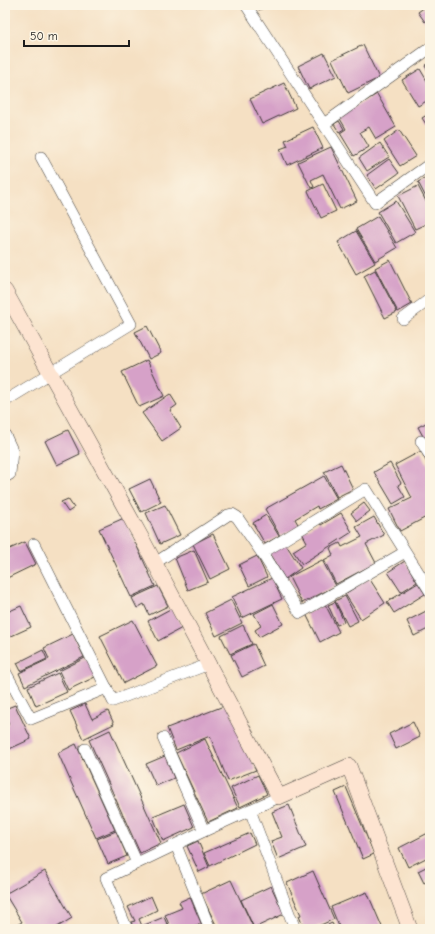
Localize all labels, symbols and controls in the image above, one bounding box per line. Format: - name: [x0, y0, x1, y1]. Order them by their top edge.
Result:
- scale bar: [24, 22, 129, 48]
- text: 50 m: [30, 29, 58, 43]

